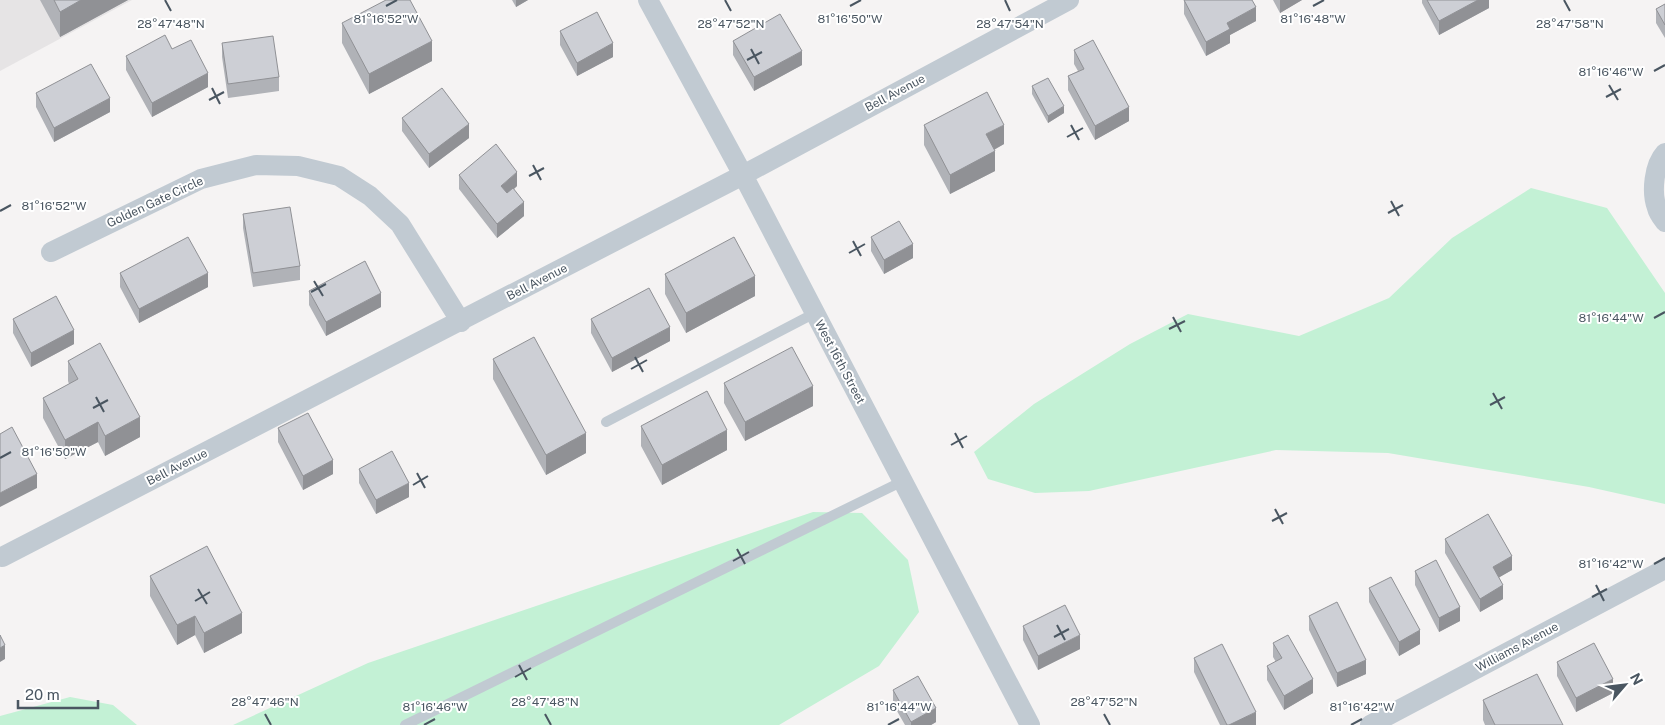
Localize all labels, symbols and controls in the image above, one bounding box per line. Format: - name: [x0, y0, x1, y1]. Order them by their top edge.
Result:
- text: 81°16'52"W: [354, 12, 419, 26]
- text: 81°16'50"W: [817, 12, 883, 26]
- text: 81°16'48"W: [1280, 12, 1346, 26]
- text: 28°47'48"N: [137, 17, 205, 31]
- text: 28°47'52"N: [697, 17, 765, 31]
- text: 28°47'54"N: [976, 17, 1044, 31]
- text: 28°47'58"N: [1536, 17, 1604, 31]
- text: 81°16'46"W: [1578, 65, 1644, 79]
- street label: Bell Avenue: [863, 71, 928, 115]
- street label: Golden Gate Circle: [105, 173, 205, 230]
- text: 81°16'52"W: [22, 199, 87, 213]
- street label: Bell Avenue: [504, 261, 570, 303]
- text: 81°16'44"W: [1578, 311, 1644, 325]
- street label: West 16th Street: [812, 318, 868, 407]
- text: 81°16'50"W: [21, 445, 87, 459]
- street label: Bell Avenue: [144, 446, 210, 488]
- text: 81°16'42"W: [1579, 557, 1644, 571]
- street label: Williams Avenue: [1473, 619, 1561, 675]
- north arrow: [1600, 660, 1650, 710]
- text: N: [1627, 670, 1646, 687]
- scale bar: [18, 678, 98, 710]
- text: 20 m: [25, 686, 60, 703]
- text: 28°47'46"N: [231, 695, 299, 709]
- text: 28°47'48"N: [511, 695, 579, 709]
- text: 28°47'52"N: [1070, 695, 1138, 709]
- text: 81°16'46"W: [402, 700, 468, 714]
- text: 81°16'44"W: [866, 700, 932, 714]
- text: 81°16'42"W: [1330, 700, 1395, 714]

